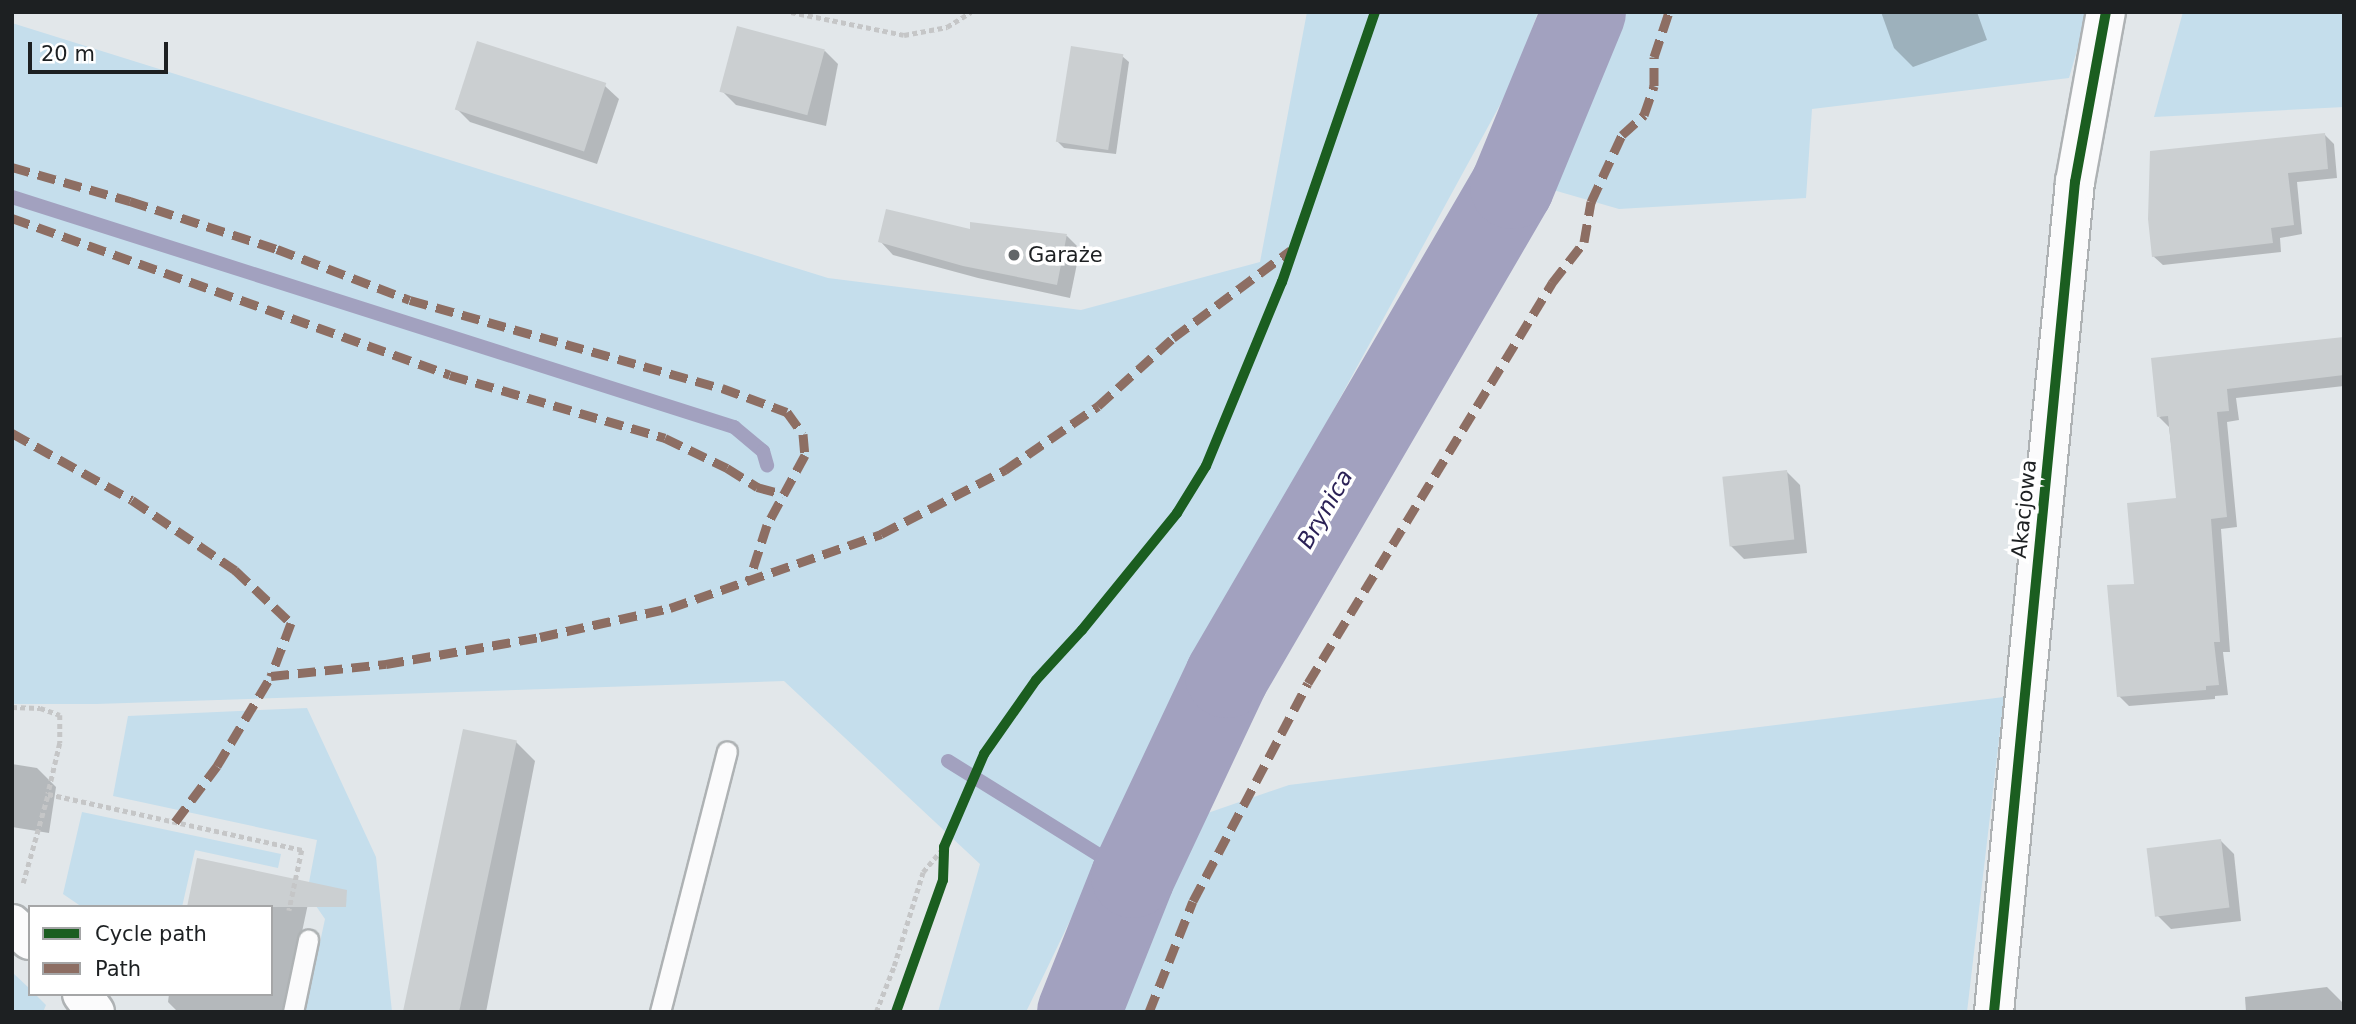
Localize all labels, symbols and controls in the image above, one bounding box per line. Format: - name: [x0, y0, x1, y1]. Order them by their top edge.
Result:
- scale bar: [32, 28, 172, 72]
- text: 20 m: [41, 42, 95, 66]
- place label: Garaże: [1028, 242, 1103, 268]
- marker: Garaże: [1006, 247, 1022, 263]
- street label: Akacjowa: [2006, 458, 2042, 560]
- water label: Brynica: [1291, 465, 1359, 553]
- legend: [28, 905, 273, 996]
- text: Cycle path: [95, 922, 207, 946]
- text: Path: [95, 957, 141, 981]

